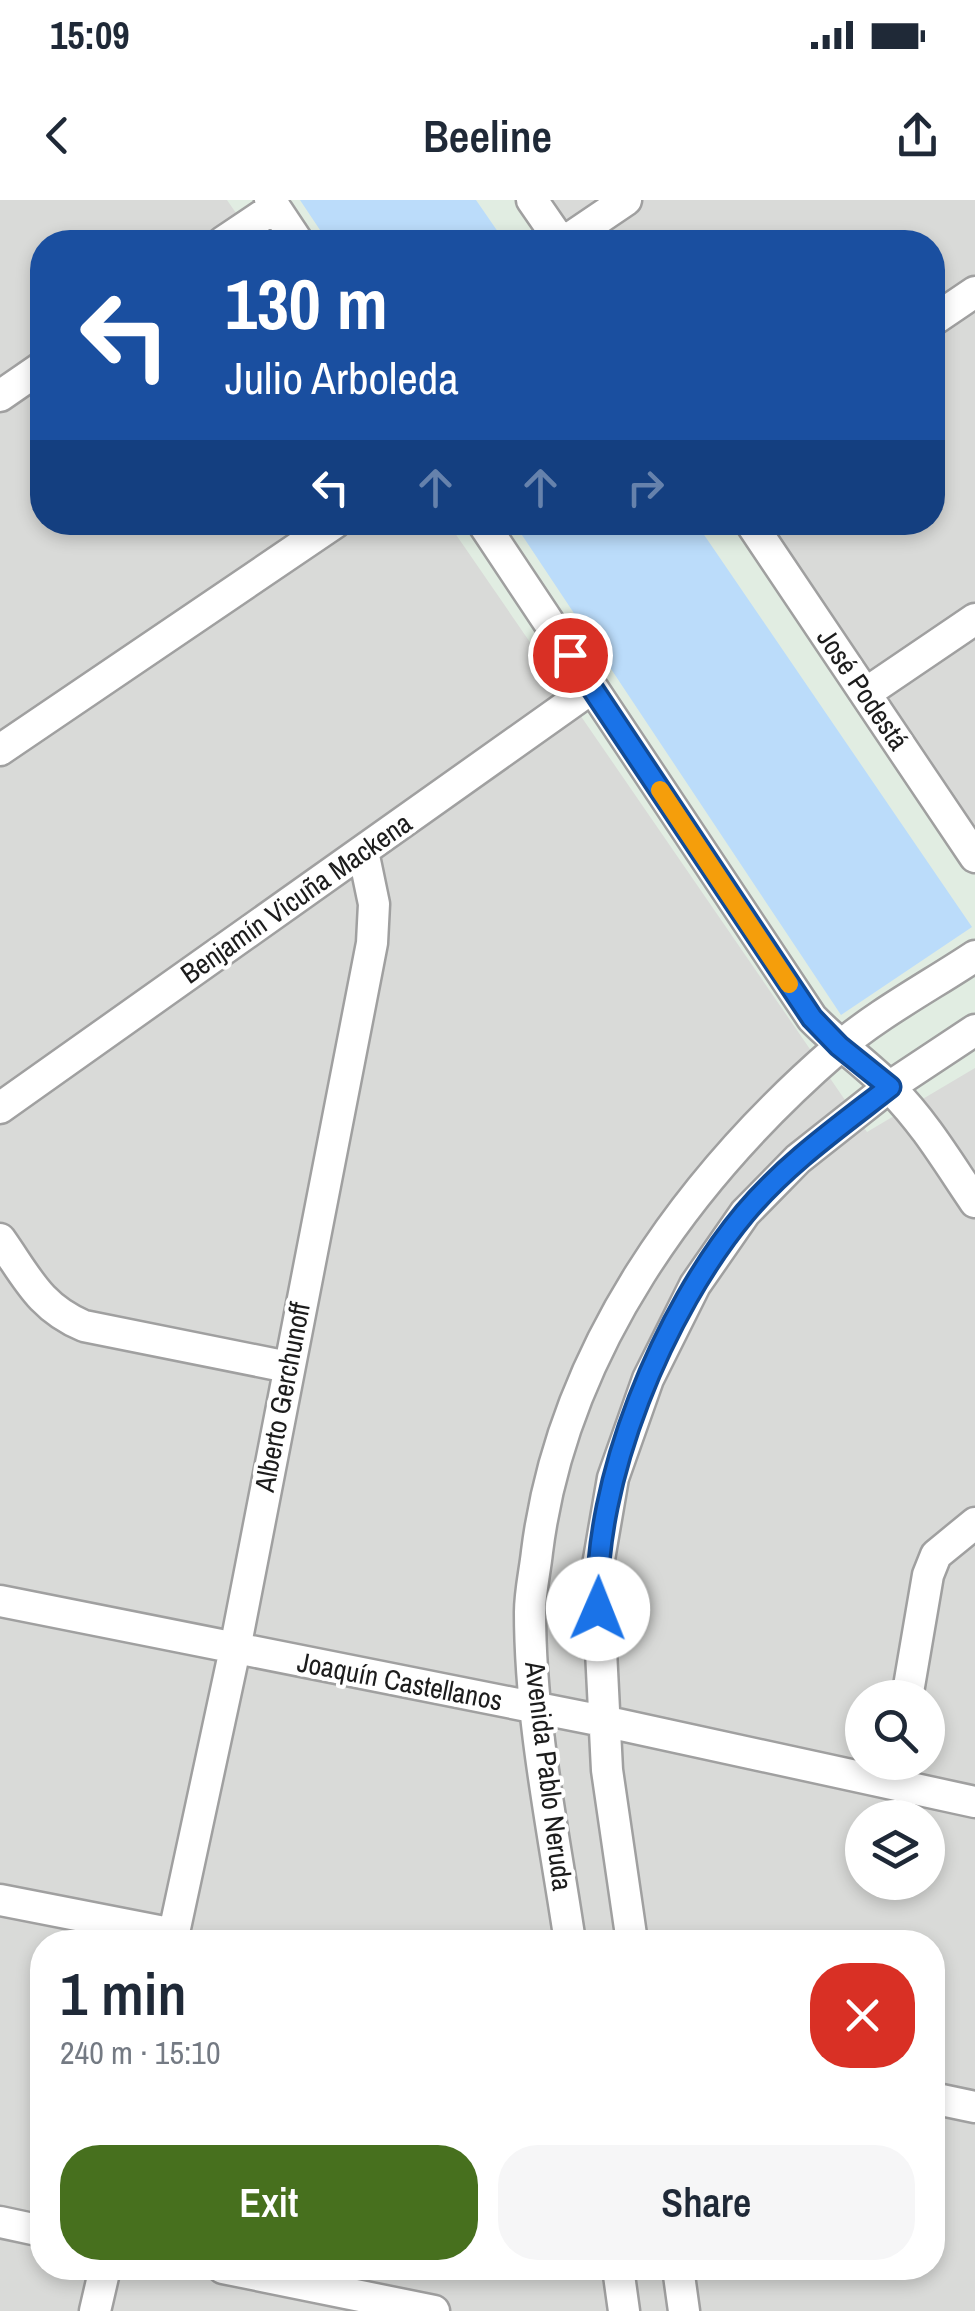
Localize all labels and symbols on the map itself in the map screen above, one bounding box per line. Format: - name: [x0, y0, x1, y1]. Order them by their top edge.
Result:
- pin: [528, 613, 613, 698]
- street label: José Podestá: [808, 621, 918, 757]
- street label: Benjamín Vicuña Mackena: [173, 804, 419, 992]
- street label: Alberto Gerchunoff: [245, 1298, 319, 1496]
- position arrow: [546, 1557, 650, 1661]
- street label: Joaquín Castellanos: [294, 1643, 506, 1719]
- street label: Avenida Pablo Neruda: [516, 1658, 582, 1893]

